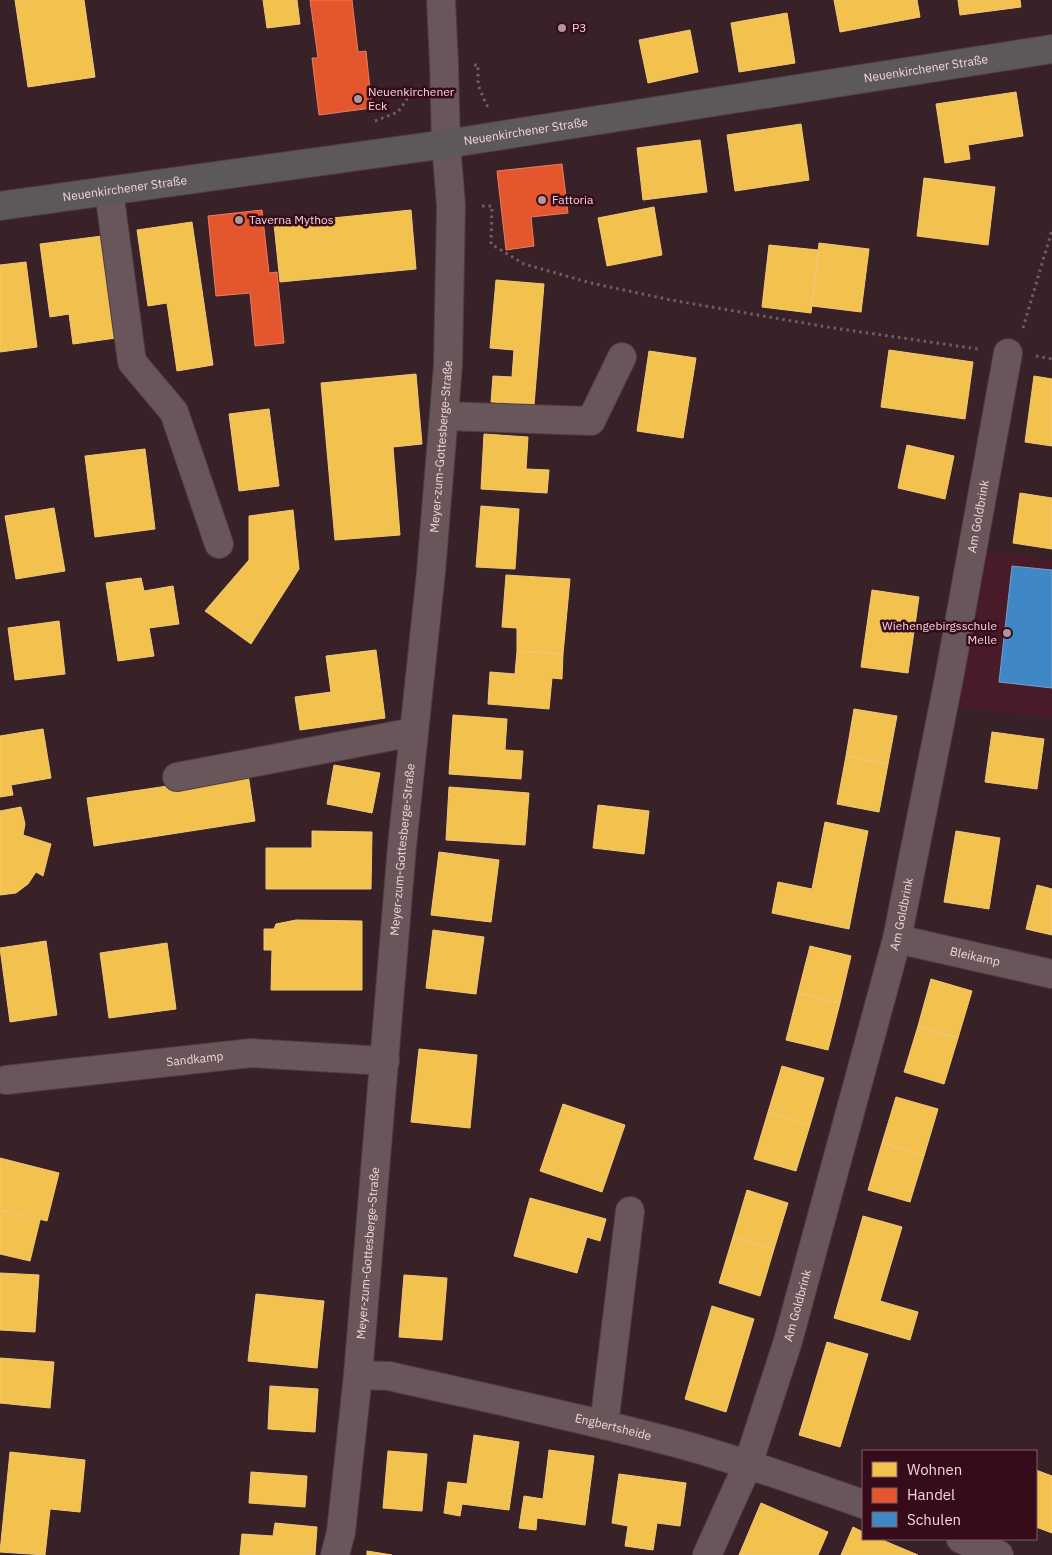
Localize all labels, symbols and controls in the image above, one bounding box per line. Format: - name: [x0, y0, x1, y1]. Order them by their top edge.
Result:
- place label: P3: [572, 20, 586, 35]
- marker: P3: [556, 22, 568, 34]
- street label: Neuenkirchener Straße: [863, 51, 989, 85]
- place label: Neuenkirchener Eck: [368, 84, 455, 113]
- marker: Neuenkirchener Eck: [352, 93, 364, 105]
- street label: Neuenkirchener Straße: [463, 114, 589, 148]
- street label: Neuenkirchener Straße: [62, 172, 188, 204]
- place label: Fattoria: [552, 192, 594, 207]
- marker: Fattoria: [536, 194, 548, 206]
- place label: Taverna Mythos: [249, 212, 334, 227]
- marker: Taverna Mythos: [233, 214, 245, 226]
- street label: Meyer-zum-Gottesberge-Straße: [426, 360, 455, 533]
- street label: Am Goldbrink: [964, 478, 992, 554]
- place label: Wiehengebirgsschule Melle: [882, 618, 997, 647]
- marker: Wiehengebirgsschule Melle: [1001, 627, 1013, 639]
- street label: Meyer-zum-Gottesberge-Straße: [387, 762, 418, 936]
- street label: Am Goldbrink: [886, 876, 916, 952]
- street label: Bleikamp: [949, 943, 1002, 969]
- street label: Sandkamp: [165, 1048, 224, 1069]
- street label: Meyer-zum-Gottesberge-Straße: [353, 1166, 382, 1340]
- street label: Am Goldbrink: [780, 1267, 814, 1343]
- street label: Engbertsheide: [574, 1410, 654, 1443]
- legend: [862, 1450, 1037, 1540]
- text: Wohnen: [907, 1460, 962, 1479]
- text: Handel: [907, 1485, 955, 1504]
- text: Schulen: [907, 1510, 961, 1529]

